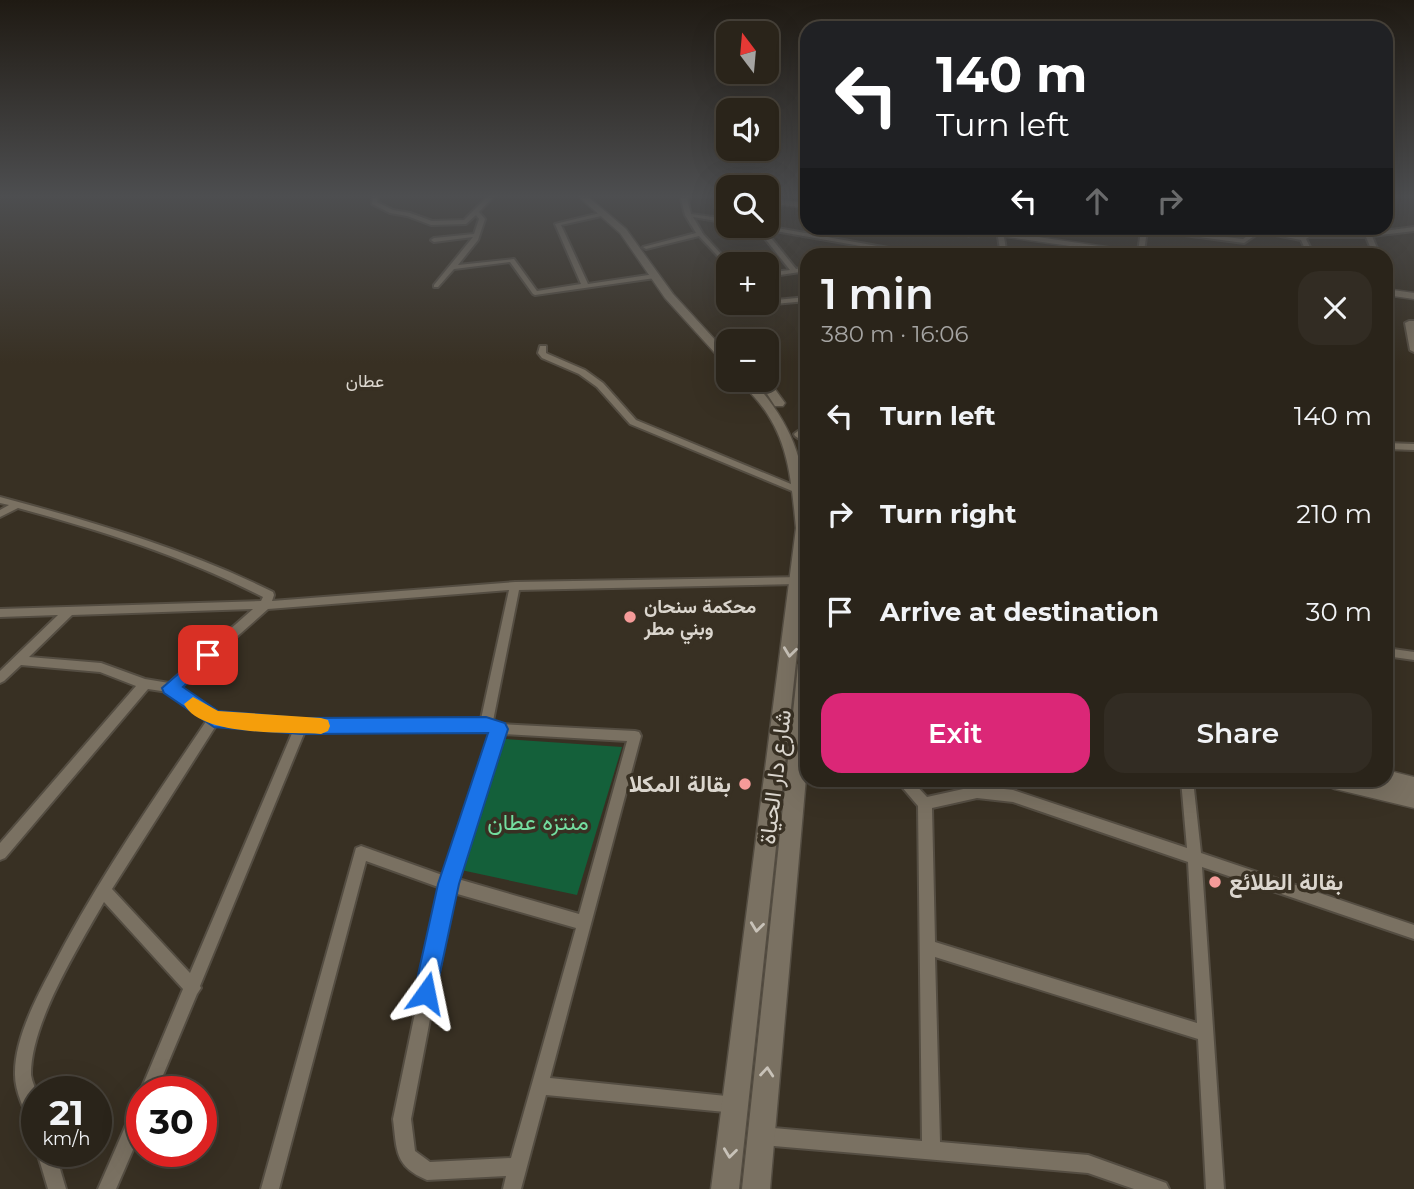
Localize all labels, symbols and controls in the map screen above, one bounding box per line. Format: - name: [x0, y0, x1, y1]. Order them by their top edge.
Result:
- north arrow: [716, 21, 779, 84]
- map controls: [716, 21, 779, 392]
- text: 140 m: [936, 45, 1088, 104]
- icon: left: [821, 49, 912, 140]
- button: sound: [716, 98, 779, 161]
- text: Turn left: [936, 105, 1070, 144]
- button: search: [716, 175, 779, 238]
- icon: left: [1005, 182, 1043, 220]
- icon: ahead: [1078, 182, 1116, 220]
- icon: right: [1151, 182, 1189, 220]
- button: +: [716, 252, 779, 315]
- text: 1 min: [821, 268, 934, 320]
- button: close: [1298, 271, 1372, 345]
- text: 380 m · 16:06: [821, 320, 969, 348]
- button: −: [716, 329, 779, 392]
- district label: عطان: [346, 370, 384, 392]
- icon: left: [821, 397, 859, 435]
- text: Turn left: [880, 400, 996, 432]
- text: 140 m: [1294, 400, 1372, 432]
- icon: right: [821, 495, 859, 533]
- text: Turn right: [880, 498, 1016, 530]
- text: 210 m: [1296, 498, 1372, 530]
- icon: arrive: [821, 593, 859, 631]
- place label: محكمة سنحان وبني مطر: [643, 595, 756, 645]
- text: Arrive at destination: [880, 596, 1159, 628]
- text: 30 m: [1306, 596, 1372, 628]
- marker: محكمة سنحان وبني مطر: [622, 609, 638, 625]
- pin: [178, 625, 238, 685]
- icon: arrive: [189, 636, 227, 674]
- one-way arrow: [782, 646, 797, 658]
- button: Exit: [821, 693, 1090, 773]
- button: Share: [1104, 693, 1372, 773]
- street label: شارع دار الحياة: [753, 708, 799, 846]
- place label: بقالة المكلا: [629, 770, 731, 798]
- marker: بقالة المكلا: [737, 776, 753, 792]
- park label: منتزه عطان: [487, 808, 589, 837]
- place label: بقالة الطلائع: [1229, 868, 1343, 898]
- marker: بقالة الطلائع: [1207, 874, 1223, 890]
- one-way arrow: [750, 921, 765, 933]
- position arrow: [389, 956, 463, 1030]
- one-way arrow: [759, 1066, 774, 1077]
- speed limit sign: 30: [126, 1076, 217, 1167]
- text: 21: [49, 1091, 84, 1134]
- text: km/h: [42, 1128, 91, 1150]
- one-way arrow: [722, 1147, 737, 1158]

